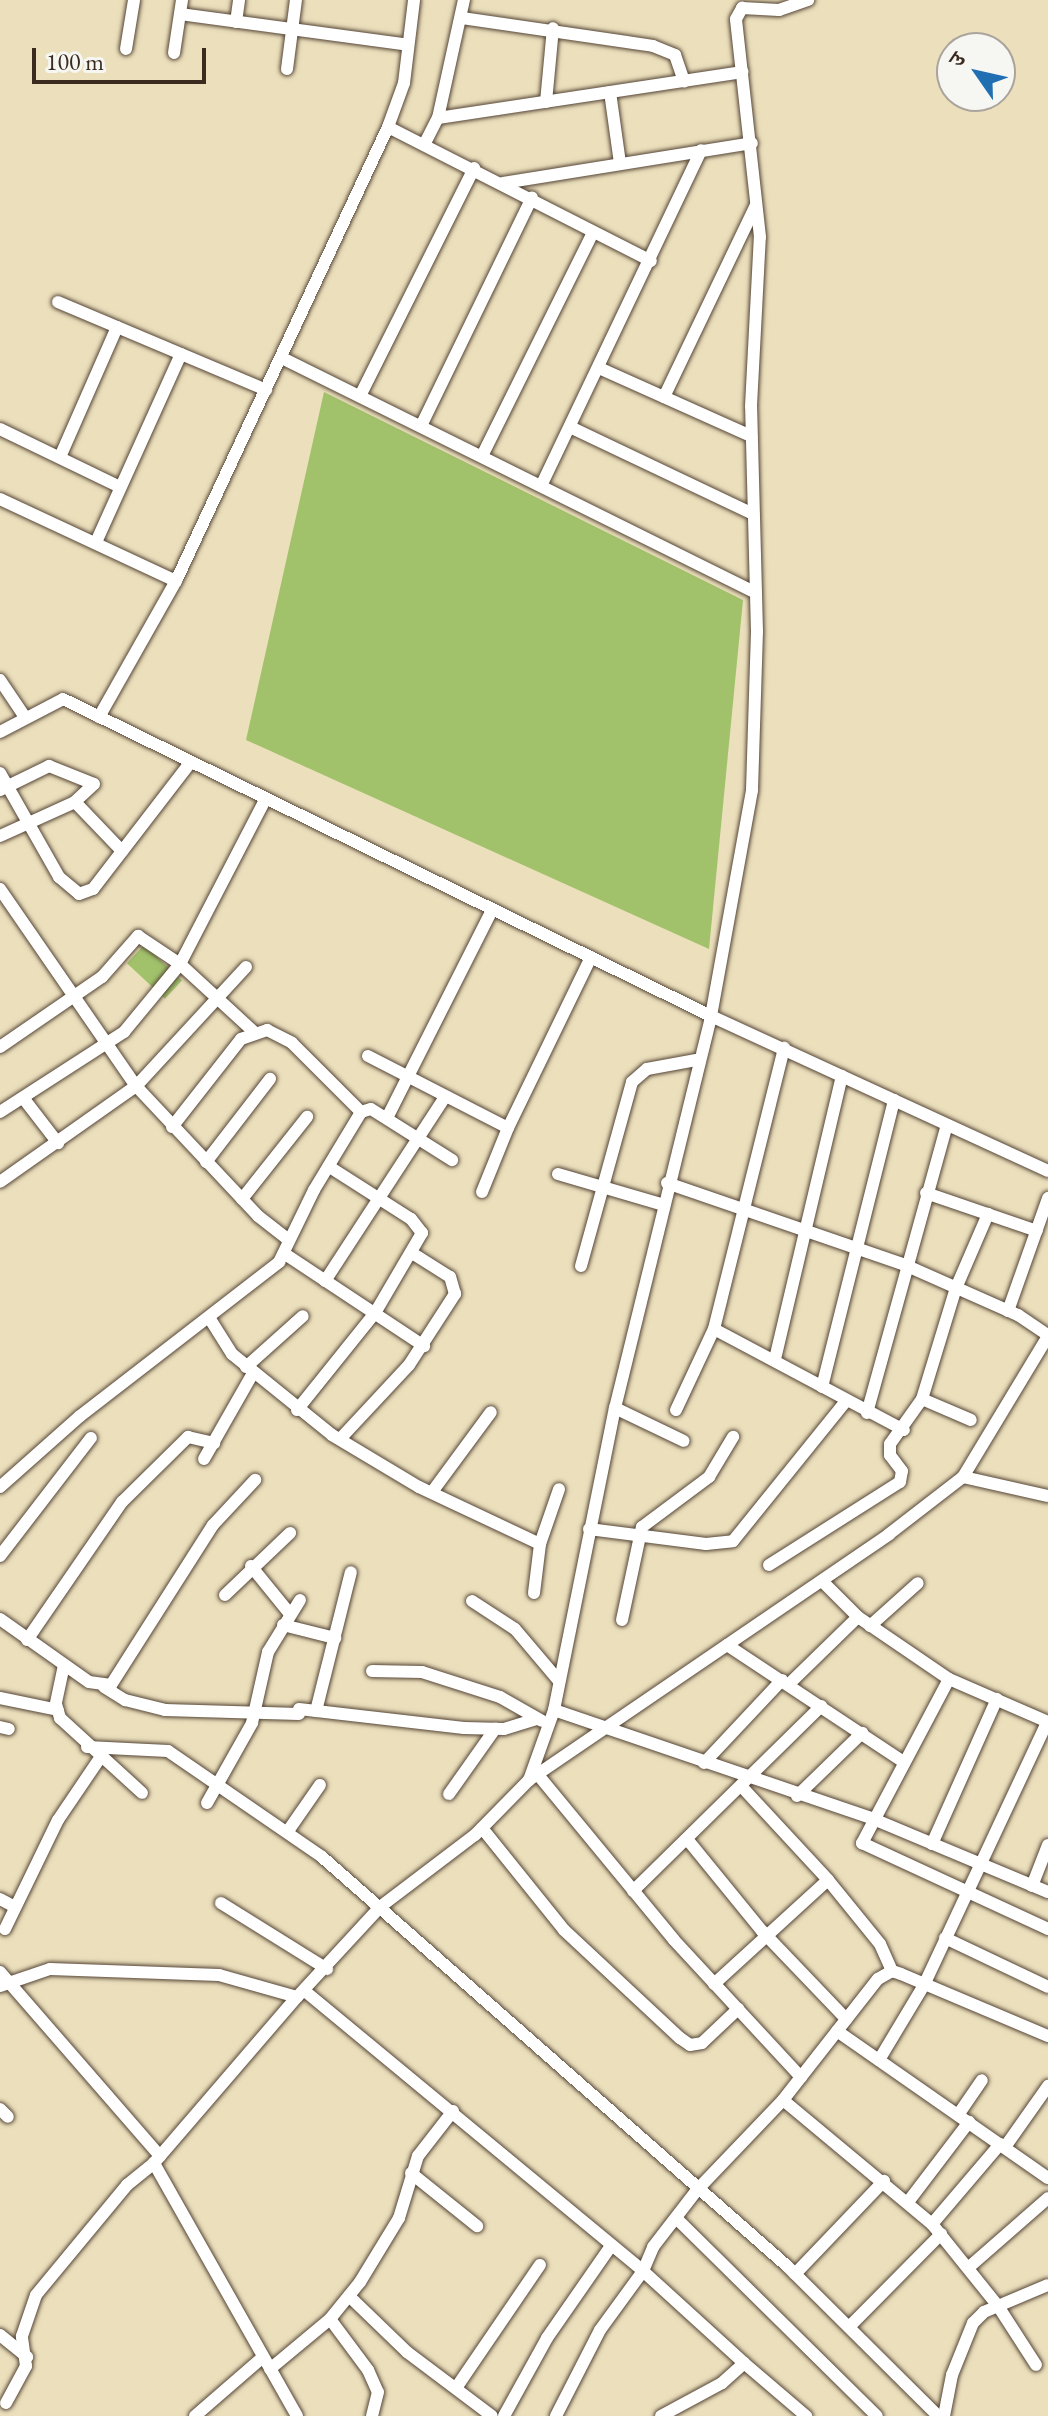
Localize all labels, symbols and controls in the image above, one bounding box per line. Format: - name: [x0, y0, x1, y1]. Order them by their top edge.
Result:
- scale bar: [36, 32, 210, 82]
- north arrow: [936, 32, 1016, 112]
- text: 100 m: [46, 46, 104, 77]
- text: उ: [942, 47, 972, 72]

